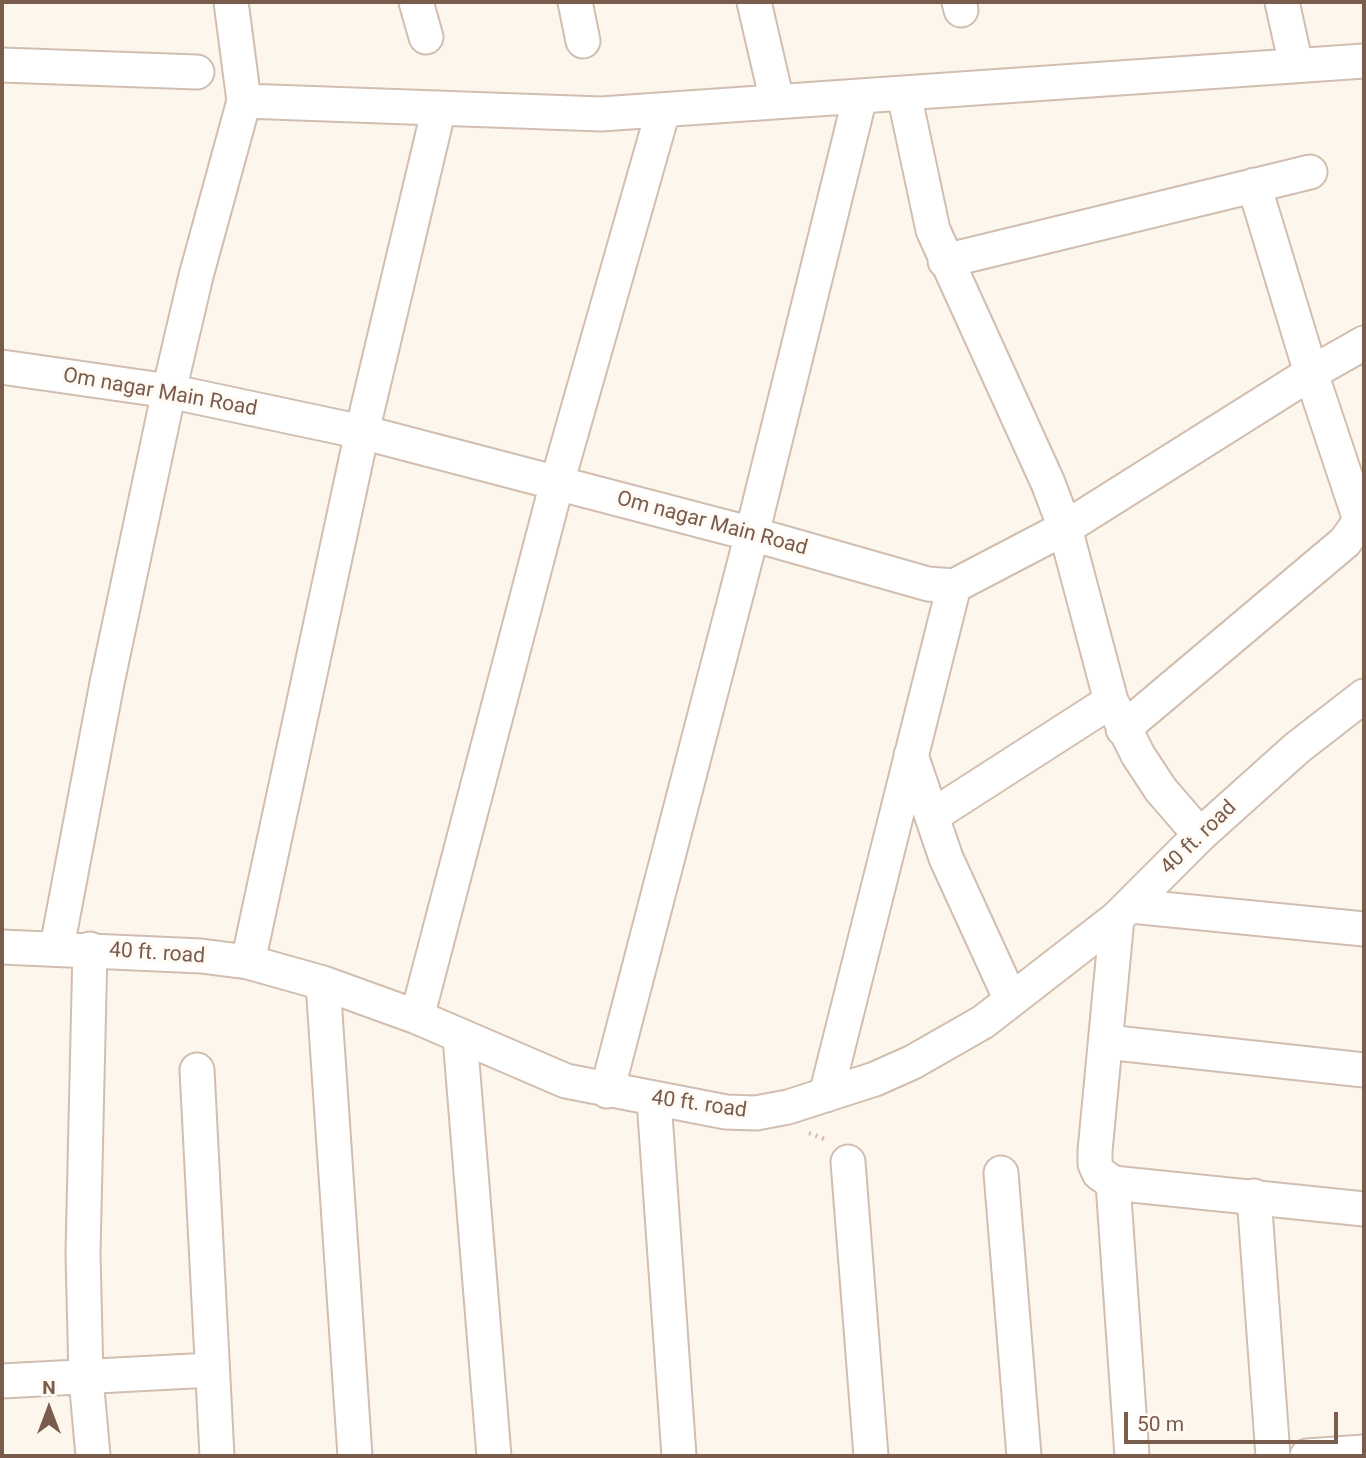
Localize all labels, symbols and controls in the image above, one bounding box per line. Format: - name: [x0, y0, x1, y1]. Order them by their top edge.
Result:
- street label: Om nagar Main Road: [61, 364, 259, 422]
- street label: Om nagar Main Road: [614, 486, 810, 562]
- street label: 40 ft. road: [1156, 796, 1242, 880]
- street label: 40 ft. road: [108, 938, 206, 970]
- street label: 40 ft. road: [650, 1086, 748, 1124]
- north arrow: [14, 1374, 84, 1444]
- text: N: [42, 1376, 56, 1399]
- scale bar: [1128, 1398, 1342, 1442]
- text: 50 m: [1137, 1412, 1184, 1436]

